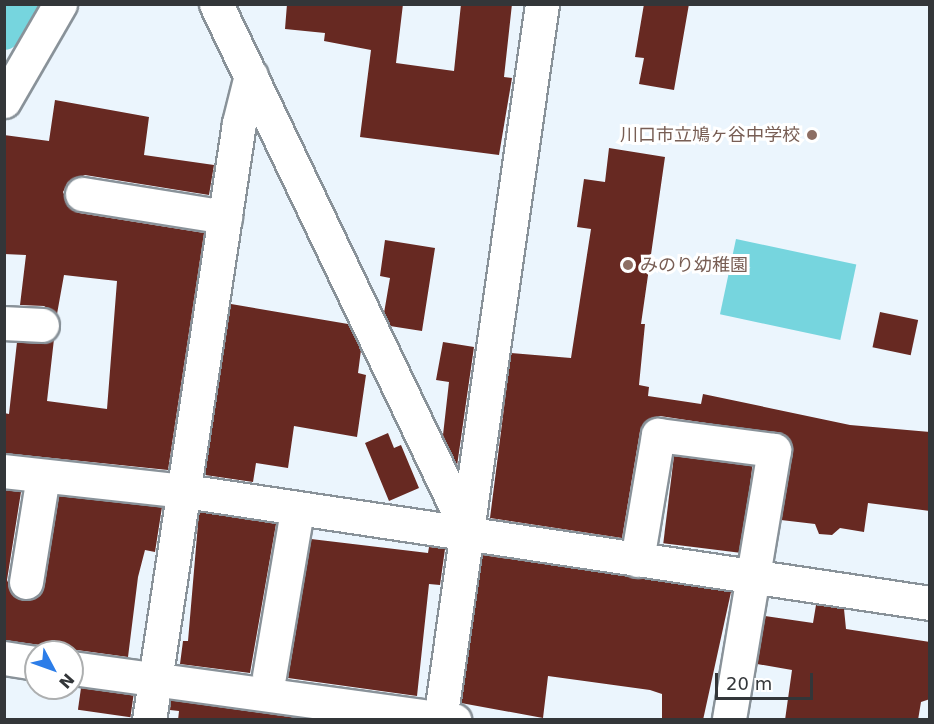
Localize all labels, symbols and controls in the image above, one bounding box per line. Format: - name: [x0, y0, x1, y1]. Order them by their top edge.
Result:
- place label: 川口市立鳩ヶ谷中学校: [620, 124, 800, 146]
- marker: 川口市立鳩ヶ谷中学校: [805, 128, 819, 142]
- place label: みのり幼稚園: [640, 254, 748, 276]
- marker: みのり幼稚園: [621, 258, 635, 272]
- north arrow: [24, 640, 84, 700]
- scale bar: [718, 661, 816, 699]
- text: N: [55, 670, 78, 692]
- text: 20 m: [726, 673, 772, 694]

